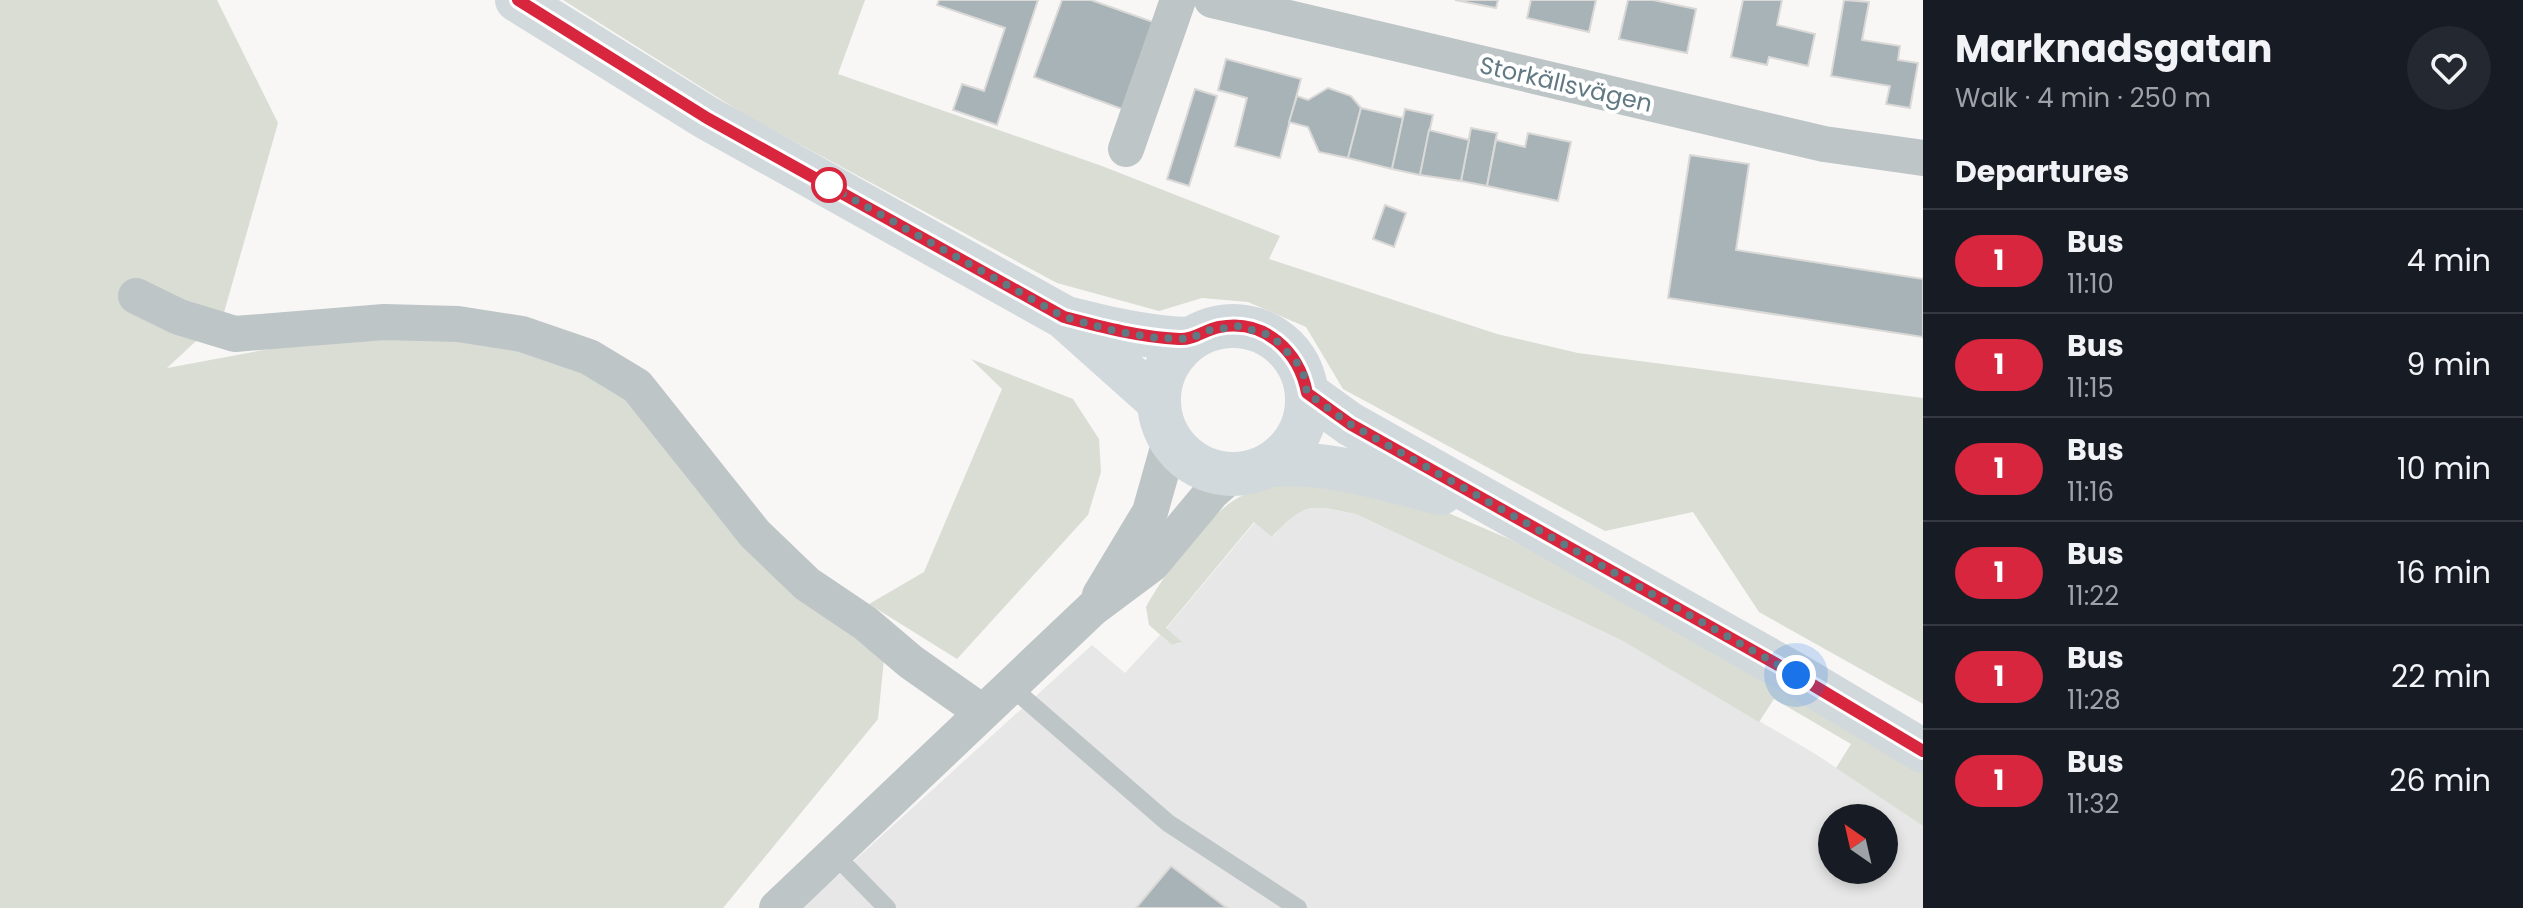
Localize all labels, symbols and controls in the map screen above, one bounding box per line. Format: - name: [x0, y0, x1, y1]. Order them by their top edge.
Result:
- text: Marknadsgatan: [1955, 22, 2272, 75]
- button: heart: [2407, 26, 2491, 110]
- street label: Storkällsvägen: [1476, 48, 1656, 120]
- text: Walk · 4 min · 250 m: [1955, 80, 2211, 116]
- text: Departures: [1955, 150, 2129, 193]
- unlabelled marker: [812, 168, 846, 202]
- text: Bus: [2067, 220, 2124, 263]
- text: 4 min: [2407, 239, 2491, 282]
- text: 1: [1994, 241, 2004, 280]
- text: 11:10: [2067, 266, 2114, 302]
- text: Bus: [2067, 324, 2124, 367]
- text: 9 min: [2407, 343, 2491, 386]
- text: 1: [1994, 345, 2004, 384]
- text: 11:15: [2067, 370, 2114, 406]
- text: Bus: [2067, 428, 2124, 471]
- text: 10 min: [2397, 447, 2491, 490]
- text: 1: [1994, 449, 2004, 488]
- text: 11:16: [2067, 474, 2114, 510]
- text: Bus: [2067, 532, 2124, 575]
- text: 16 min: [2397, 551, 2491, 594]
- text: 1: [1994, 553, 2004, 592]
- text: 11:22: [2067, 578, 2119, 614]
- text: Bus: [2067, 636, 2124, 679]
- your location: [1776, 655, 1816, 695]
- text: 22 min: [2391, 655, 2491, 698]
- text: 1: [1994, 657, 2004, 696]
- text: 11:28: [2067, 682, 2121, 718]
- text: Bus: [2067, 740, 2124, 783]
- text: 26 min: [2389, 759, 2491, 802]
- text: 1: [1994, 761, 2004, 800]
- text: 11:32: [2067, 786, 2119, 822]
- north arrow: [1818, 804, 1898, 884]
- map controls: [1818, 804, 1898, 884]

